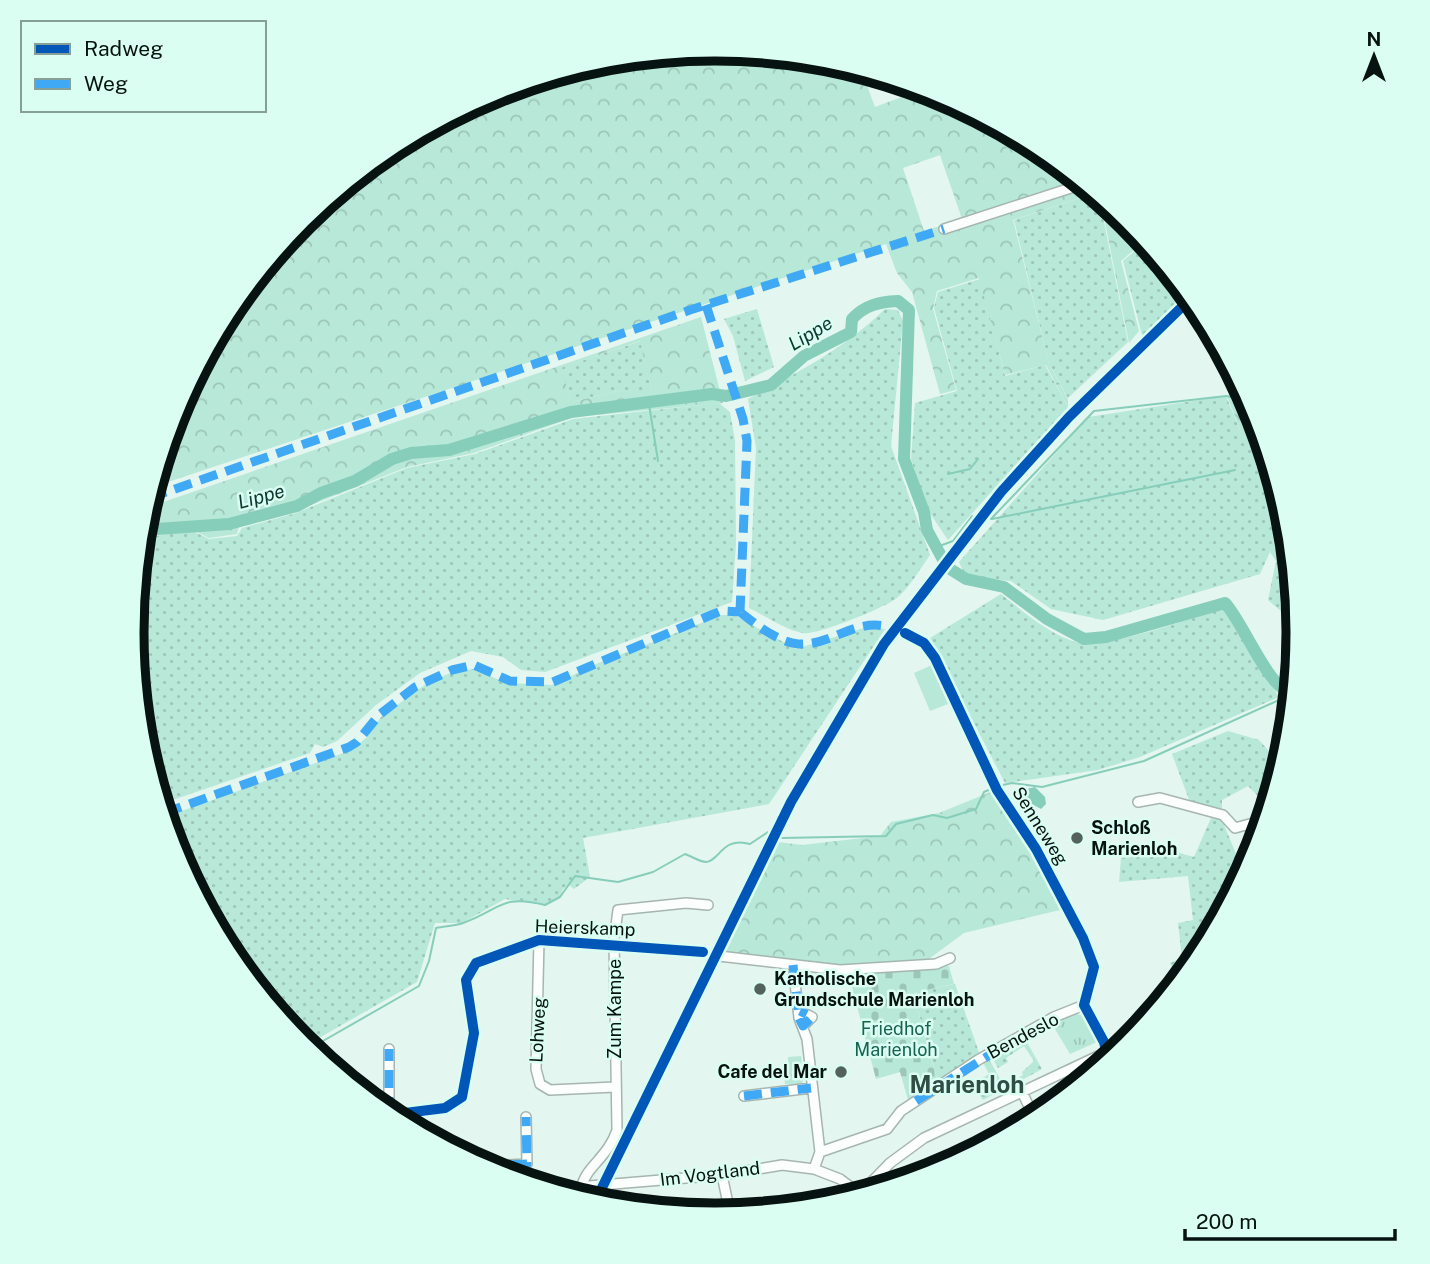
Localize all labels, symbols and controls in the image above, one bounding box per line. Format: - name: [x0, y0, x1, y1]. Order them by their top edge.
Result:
- legend: [21, 21, 266, 112]
- north arrow: [1339, 21, 1409, 91]
- text: N: [1367, 28, 1381, 50]
- text: Radweg: [84, 36, 163, 61]
- text: Weg: [84, 71, 128, 96]
- water label: Lippe: [784, 311, 836, 355]
- water label: Lippe: [235, 479, 287, 513]
- street label: Senneweg: [1008, 783, 1073, 869]
- place label: Schloß Marienloh: [1091, 817, 1177, 859]
- marker: Schloß Marienloh: [1069, 830, 1085, 846]
- street label: Heierskamp: [534, 915, 636, 940]
- street label: Zum Kampe: [604, 959, 625, 1059]
- place label: Katholische Grundschule Marienloh: [774, 968, 974, 1010]
- marker: Katholische Grundschule Marienloh: [752, 981, 768, 997]
- street label: Lohweg: [525, 997, 550, 1063]
- street label: Bendeslo: [983, 1008, 1062, 1063]
- park label: Friedhof Marienloh: [854, 1018, 938, 1060]
- place label: Cafe del Mar: [718, 1061, 828, 1082]
- marker: Cafe del Mar: [833, 1064, 849, 1080]
- district label: Marienloh: [909, 1070, 1025, 1098]
- street label: Im Vogtland: [659, 1157, 761, 1190]
- scale bar: [1185, 1198, 1395, 1242]
- text: 200 m: [1196, 1209, 1257, 1234]

